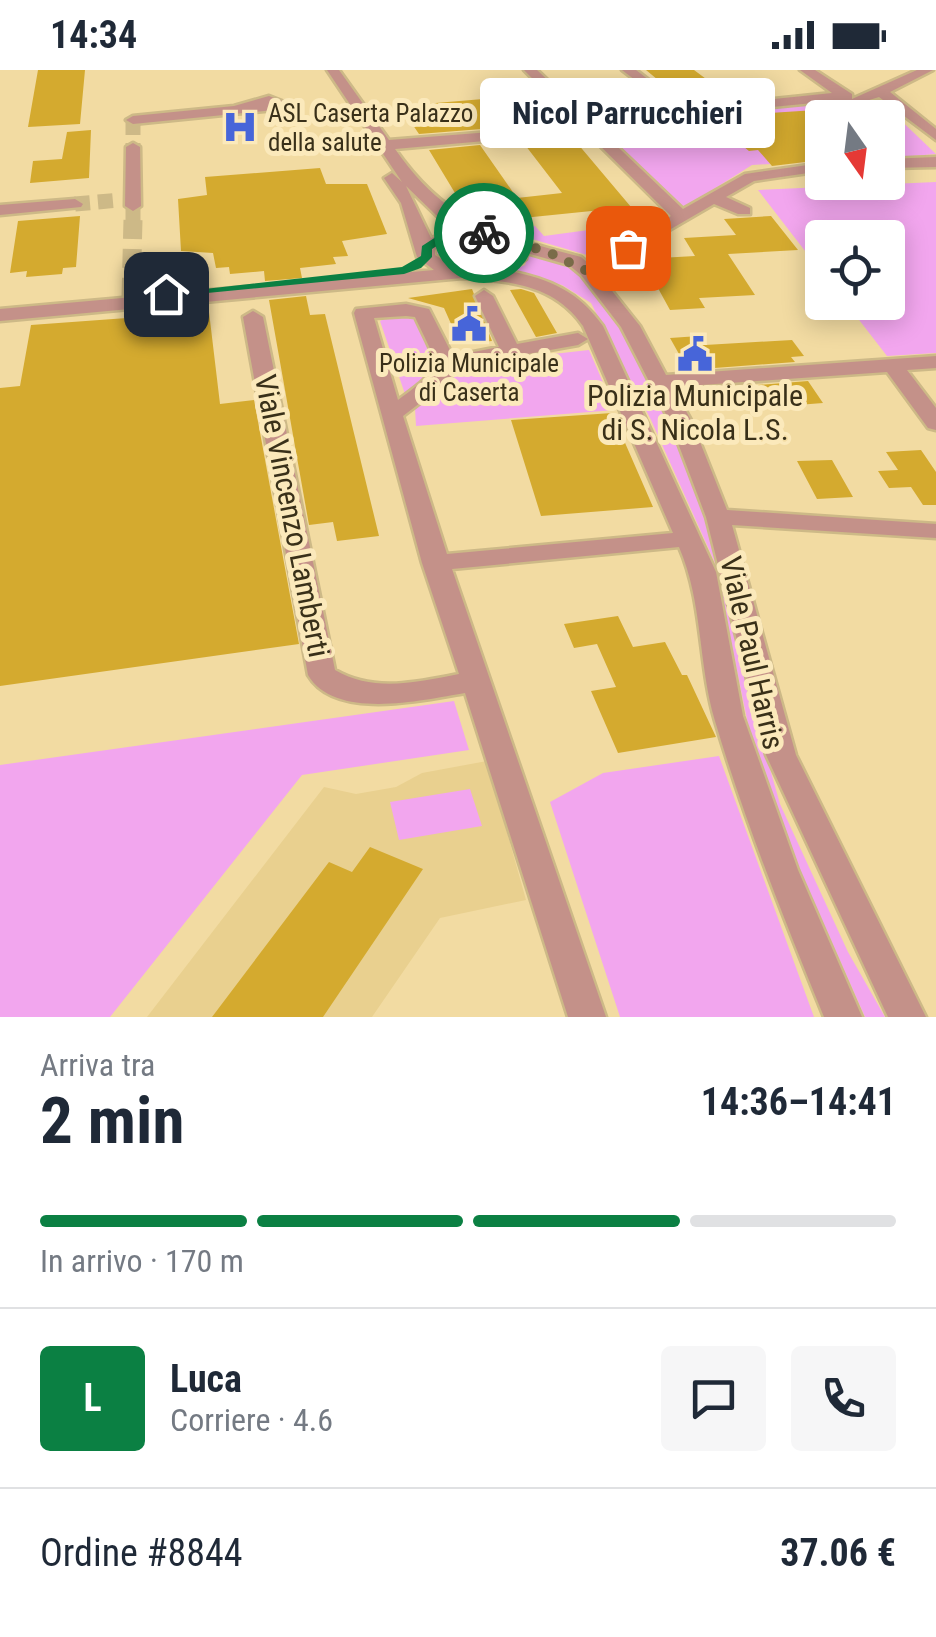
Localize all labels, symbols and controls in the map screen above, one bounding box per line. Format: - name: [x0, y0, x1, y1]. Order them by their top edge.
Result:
- text: 14:34: [50, 13, 137, 57]
- callout: Nicol Parrucchieri: [480, 78, 776, 148]
- text: Nicol Parrucchieri: [512, 94, 743, 132]
- place label: ASL Caserta Palazzo della salute: [268, 99, 473, 157]
- north arrow: [805, 100, 905, 200]
- map controls: [805, 100, 905, 320]
- hospital icon: ASL Caserta Palazzo della salute: [221, 108, 259, 146]
- courier: [434, 183, 534, 283]
- icon: bike: [457, 206, 512, 261]
- pin: [586, 206, 671, 291]
- button: locate: [805, 220, 905, 320]
- icon: bag: [601, 221, 656, 276]
- pin: [124, 252, 209, 337]
- icon: home: [139, 267, 194, 322]
- public building icon: Polizia Municipale di Caserta: [450, 305, 488, 343]
- public building icon: Polizia Municipale di S. Nicola L.S.: [676, 335, 714, 373]
- place label: Polizia Municipale di Caserta: [379, 349, 559, 407]
- street label: Viale Vincenzo Lamberti: [248, 372, 337, 660]
- place label: Polizia Municipale di S. Nicola L.S.: [587, 378, 803, 447]
- street label: Viale Paul Harris: [713, 553, 792, 753]
- text: Arriva tra: [40, 1046, 155, 1084]
- text: 14:36–14:41: [701, 1080, 896, 1124]
- text: 2 min: [40, 1083, 184, 1159]
- text: In arrivo · 170 m: [40, 1242, 244, 1280]
- button: chat: [661, 1346, 766, 1451]
- button: phone: [791, 1346, 896, 1451]
- text: Luca: [170, 1357, 242, 1401]
- text: L: [83, 1376, 102, 1420]
- text: Corriere · 4.6: [170, 1401, 333, 1439]
- text: Ordine #8844: [40, 1531, 242, 1575]
- text: 37.06 €: [780, 1531, 896, 1575]

